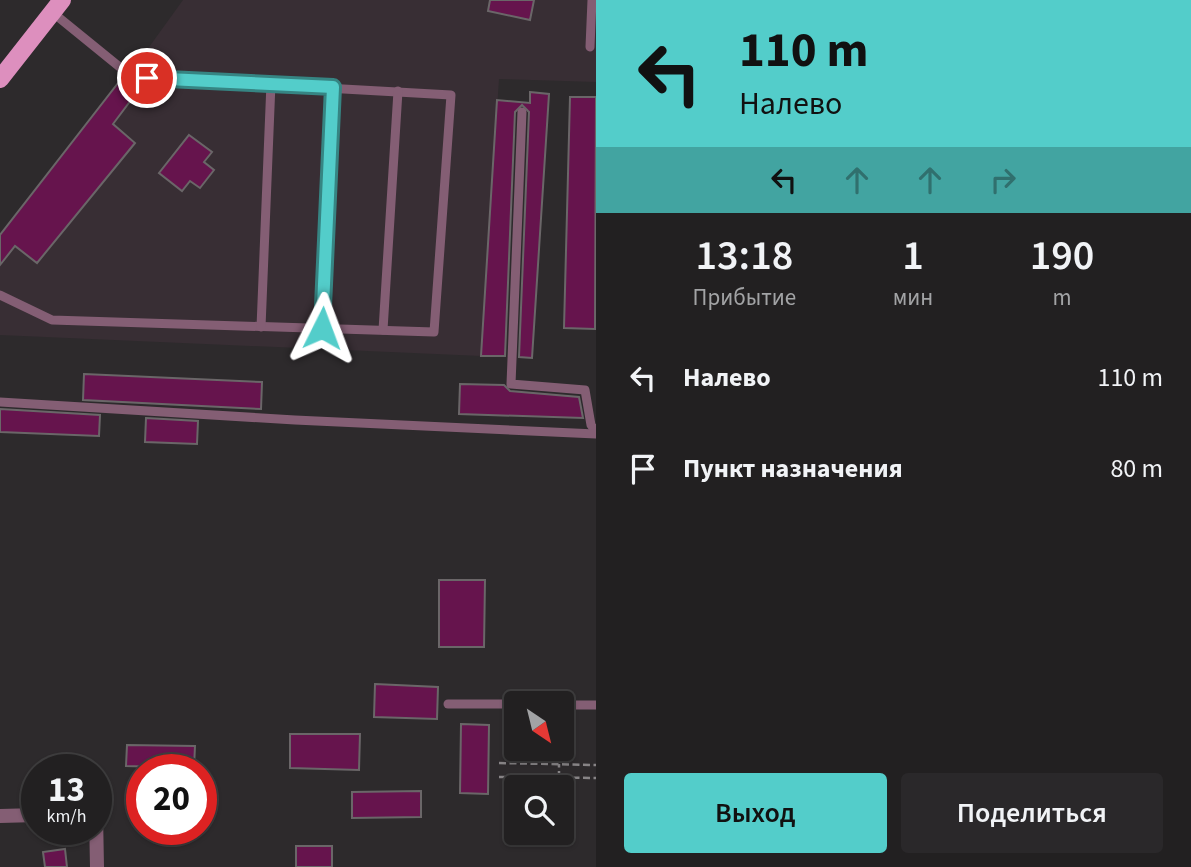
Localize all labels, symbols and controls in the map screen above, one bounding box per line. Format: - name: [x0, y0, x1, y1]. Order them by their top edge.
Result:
- text: 110 m: [739, 16, 868, 86]
- icon: left: [624, 28, 715, 119]
- pin: [117, 48, 177, 108]
- icon: arrive: [128, 59, 166, 97]
- text: Налево: [739, 81, 842, 127]
- icon: left: [765, 161, 803, 199]
- icon: ahead: [838, 161, 876, 199]
- icon: ahead: [911, 161, 949, 199]
- icon: right: [984, 161, 1022, 199]
- text: 13:18: [695, 226, 793, 286]
- text: 1: [902, 226, 924, 286]
- text: 190: [1030, 226, 1094, 286]
- text: Прибытие: [693, 281, 796, 314]
- text: мин: [893, 281, 933, 314]
- text: m: [1053, 281, 1072, 314]
- position arrow: [285, 291, 359, 365]
- icon: left: [624, 359, 662, 397]
- text: Налево: [683, 359, 771, 396]
- text: 110 m: [1097, 359, 1163, 396]
- icon: arrive: [624, 450, 662, 488]
- text: Пункт назначения: [683, 450, 903, 487]
- text: 80 m: [1110, 450, 1163, 487]
- north arrow: [504, 691, 574, 761]
- map controls: [504, 691, 574, 845]
- speed limit sign: 20: [126, 754, 217, 845]
- text: 13: [48, 765, 85, 815]
- button: Выход: [624, 773, 887, 853]
- button: Поделиться: [901, 773, 1163, 853]
- button: search: [504, 775, 574, 845]
- text: km/h: [47, 804, 86, 829]

